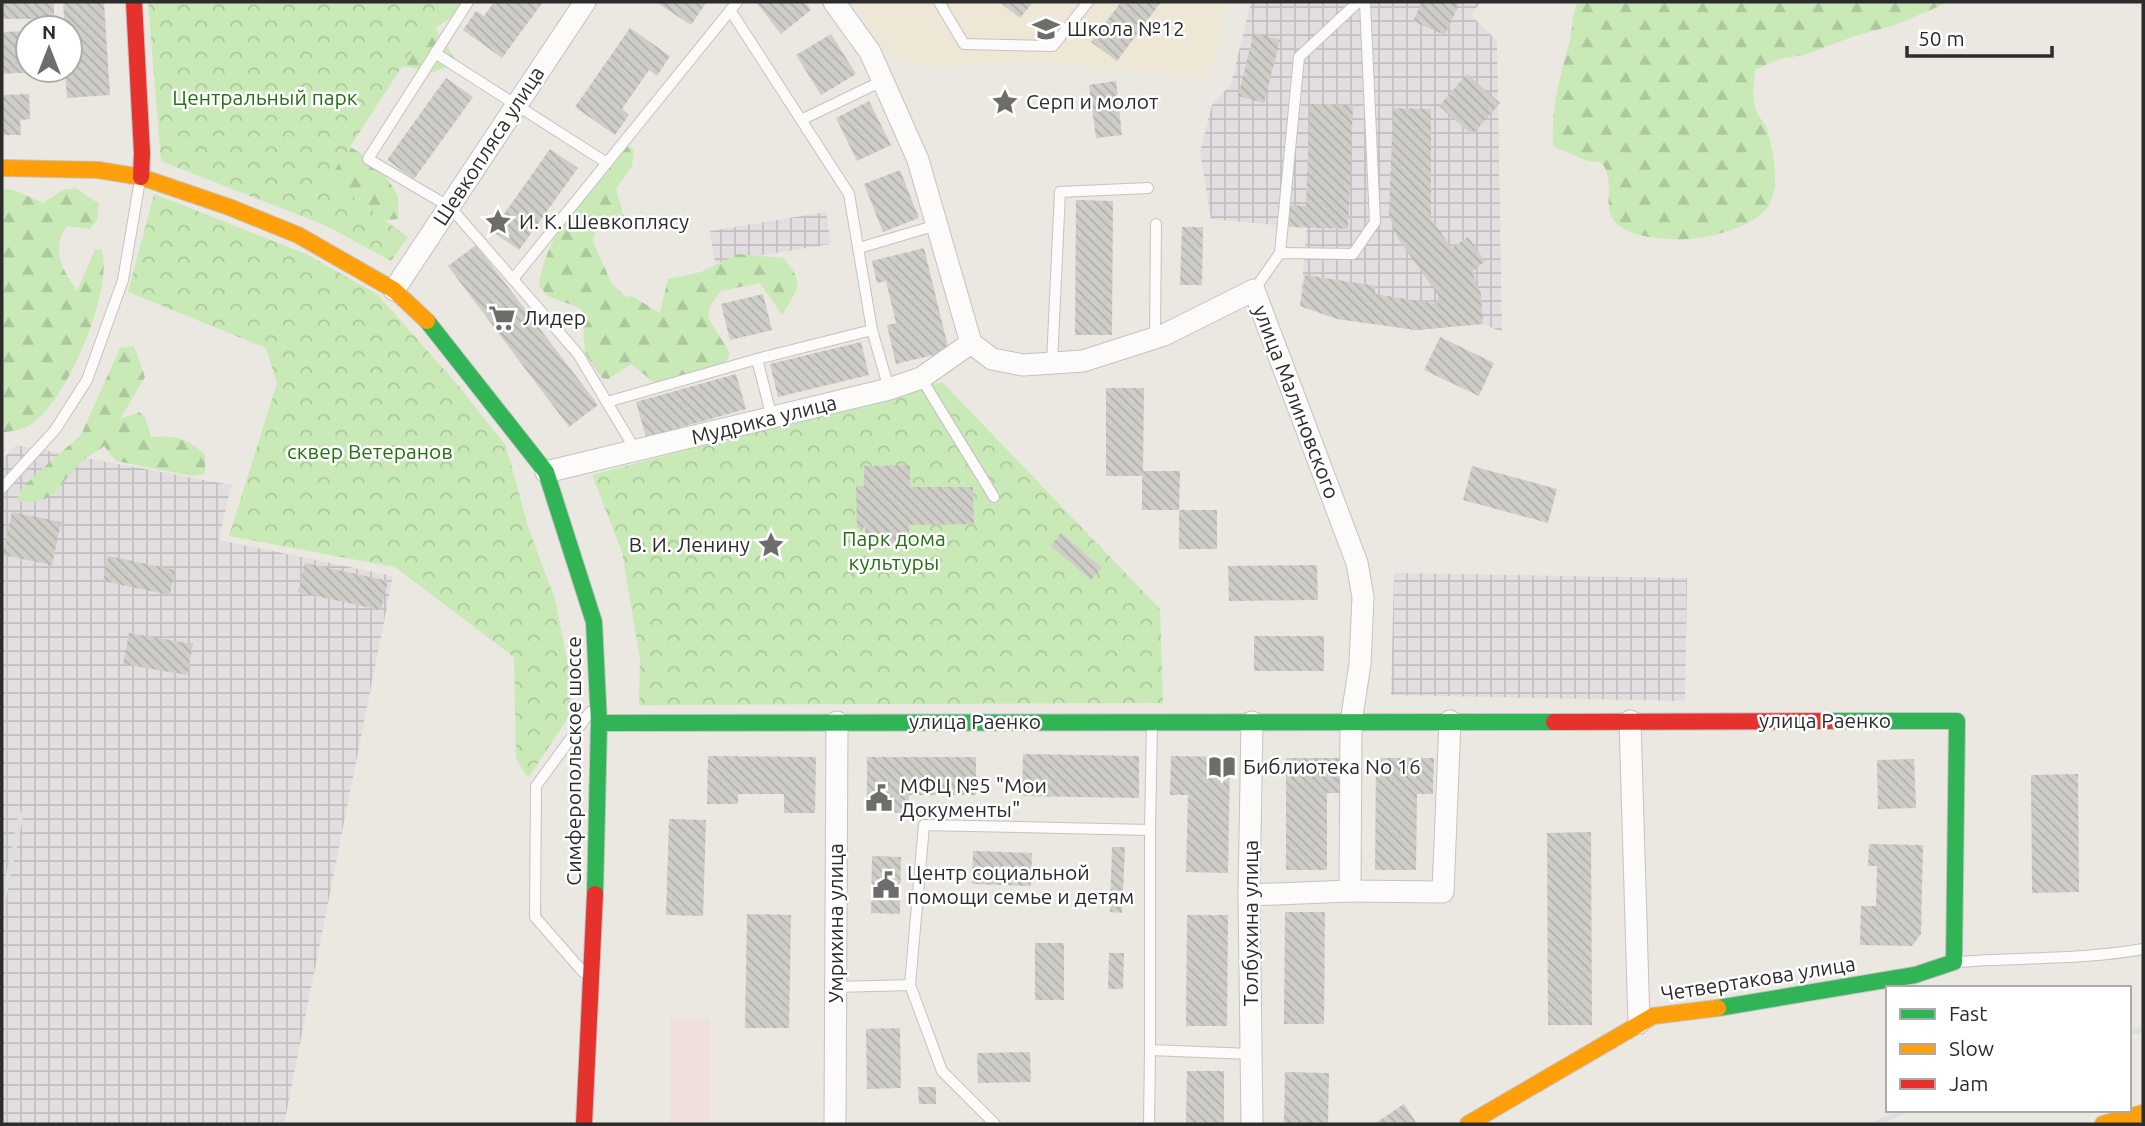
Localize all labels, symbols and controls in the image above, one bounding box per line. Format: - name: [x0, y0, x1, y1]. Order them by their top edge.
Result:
- north arrow: [14, 14, 84, 84]
- school or university icon: Школа №12: [1031, 14, 1061, 44]
- scale bar: [1907, 14, 2052, 58]
- place label: Школа №12: [1067, 16, 1185, 40]
- text: N: [42, 21, 56, 43]
- text: 50 m: [1918, 26, 1965, 50]
- street label: Шевкопляса улица: [428, 61, 549, 229]
- park label: Центральный парк: [172, 85, 358, 109]
- place icon: Серп и молот: [990, 87, 1020, 117]
- place label: Серп и молот: [1026, 89, 1159, 113]
- place icon: И. К. Шевкоплясу: [483, 207, 513, 237]
- place label: И. К. Шевкоплясу: [519, 209, 689, 233]
- street label: улица Малиновского: [1249, 301, 1345, 502]
- supermarket icon: Лидер: [487, 303, 517, 333]
- place label: Лидер: [523, 305, 586, 329]
- street label: Мудрика улица: [689, 389, 839, 449]
- park label: сквер Ветеранов: [287, 439, 453, 463]
- park label: Парк дома культуры: [842, 526, 946, 574]
- place icon: В. И. Ленину: [756, 530, 786, 560]
- place label: В. И. Ленину: [629, 532, 750, 556]
- street label: Симферопольское шоссе: [561, 636, 585, 886]
- street label: улица Раенко: [1759, 708, 1891, 732]
- street label: улица Раенко: [909, 709, 1041, 733]
- library icon: Библиотека No 16: [1207, 752, 1237, 782]
- place label: Библиотека No 16: [1243, 754, 1421, 778]
- place label: МФЦ №5 "Мои Документы": [900, 773, 1047, 821]
- public building icon: МФЦ №5 "Мои Документы": [864, 783, 894, 813]
- street label: Толбухина улица: [1238, 840, 1262, 1006]
- street label: Умрихина улица: [823, 843, 847, 1003]
- place label: Центр социальной помощи семье и детям: [907, 860, 1134, 908]
- public building icon: Центр социальной помощи семье и детям: [871, 870, 901, 900]
- street label: Четвертакова улица: [1659, 951, 1857, 1005]
- legend: [1886, 986, 2131, 1112]
- text: Fast: [1949, 1001, 1987, 1025]
- text: Slow: [1949, 1036, 1994, 1060]
- text: Jam: [1949, 1071, 1988, 1095]

